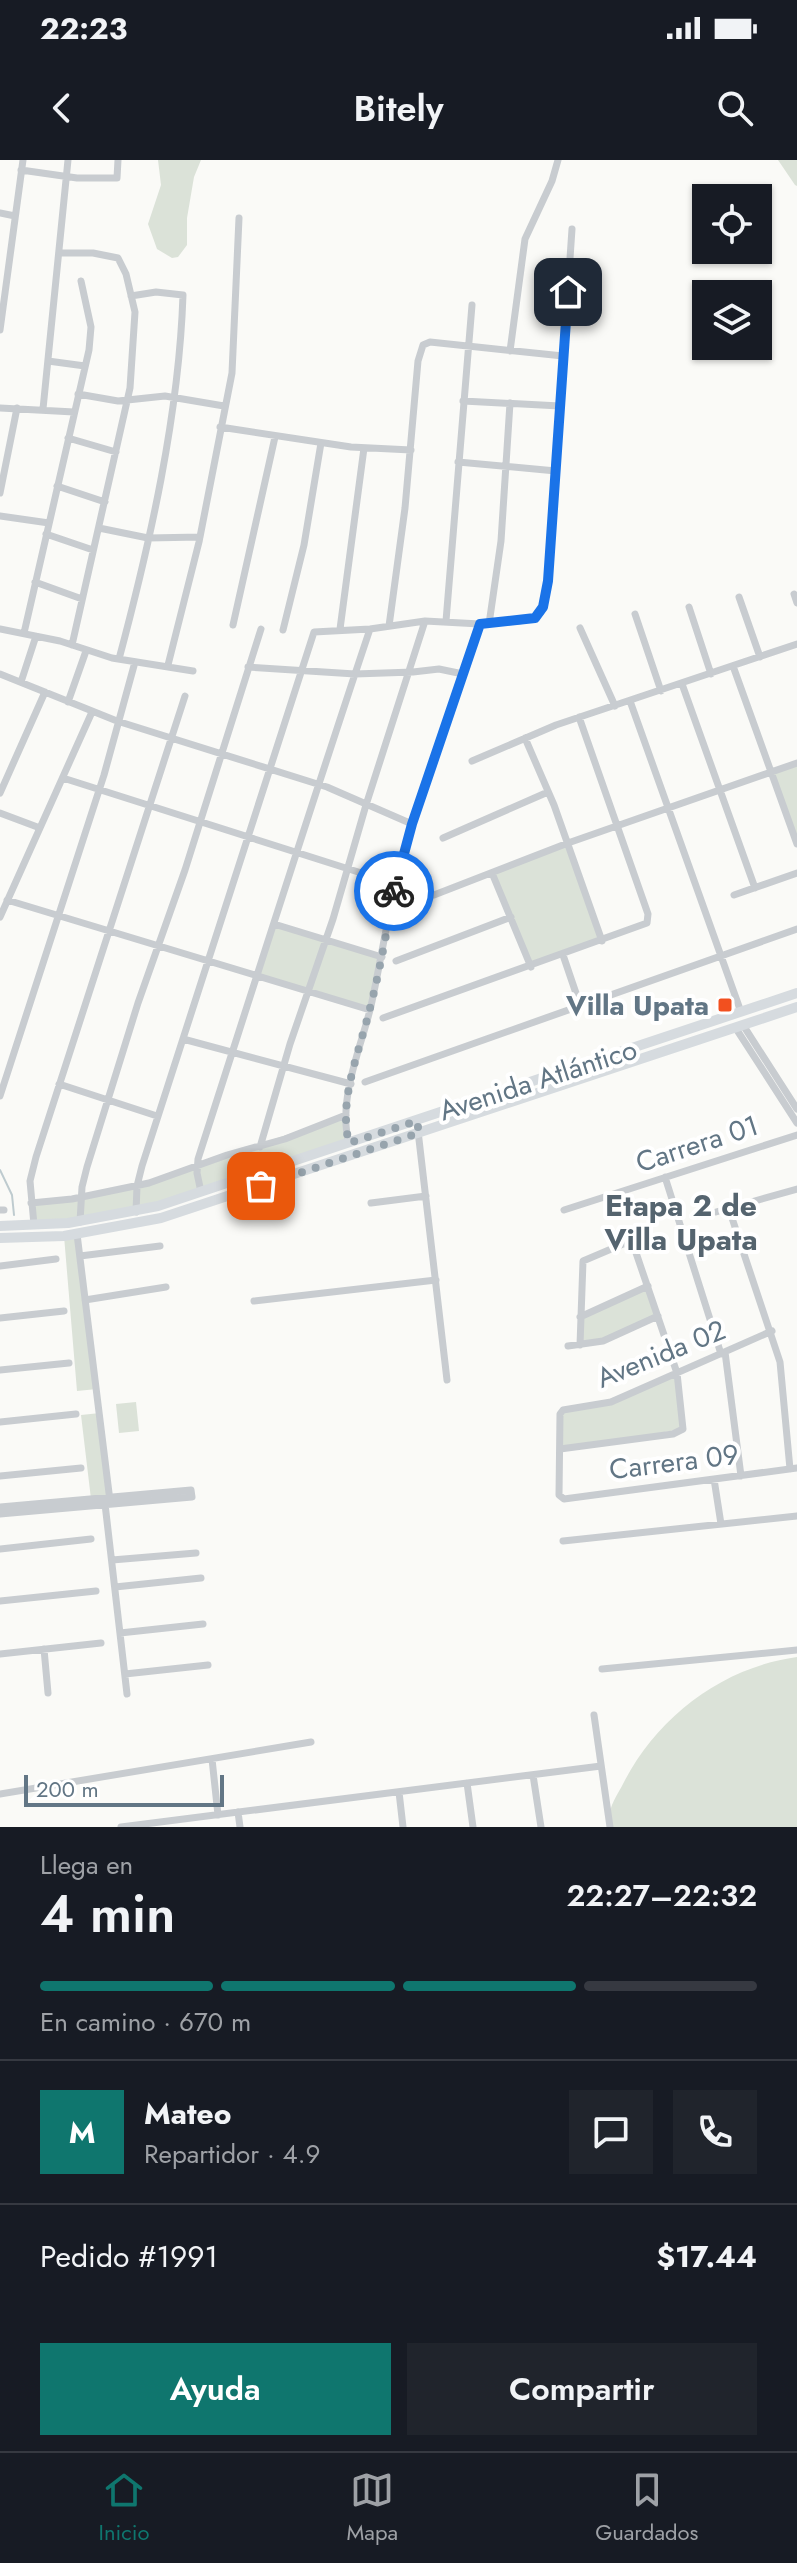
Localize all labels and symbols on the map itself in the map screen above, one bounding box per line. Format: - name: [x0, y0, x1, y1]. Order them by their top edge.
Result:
- pin: [534, 258, 602, 326]
- courier: [354, 851, 434, 931]
- place label: Villa Upata: [565, 985, 709, 1026]
- marker: Villa Upata: [716, 996, 734, 1014]
- street label: Avenida Atlántico: [434, 1029, 642, 1131]
- street label: Carrera 01: [630, 1105, 764, 1183]
- pin: [227, 1152, 295, 1220]
- district label: Etapa 2 de Villa Upata: [603, 1184, 758, 1261]
- street label: Avenida 02: [590, 1310, 732, 1398]
- street label: Carrera 09: [607, 1434, 741, 1490]
- scale bar: [24, 1771, 224, 1807]

